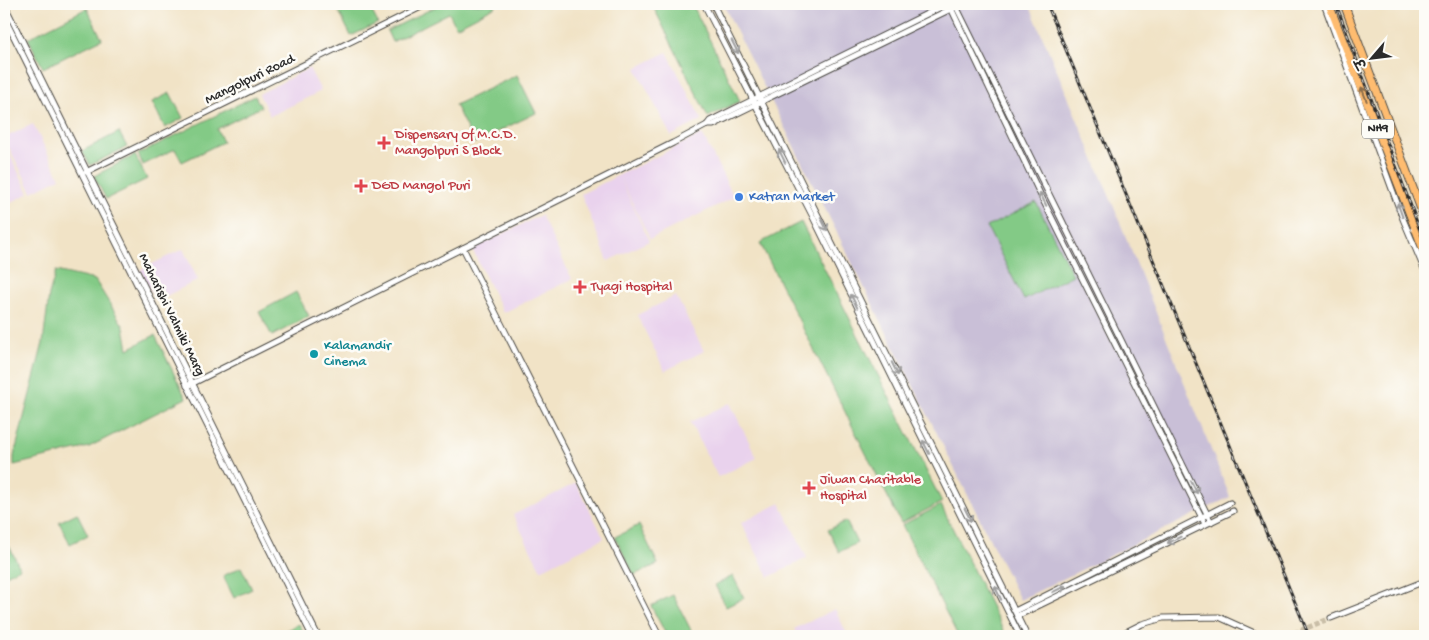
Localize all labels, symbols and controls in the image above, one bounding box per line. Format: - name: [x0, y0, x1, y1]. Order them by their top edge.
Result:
- north arrow: [1346, 32, 1396, 82]
- one-way arrow: [731, 39, 740, 54]
- street label: Mangolpuri Road: [202, 50, 299, 109]
- text: उ: [1352, 53, 1373, 73]
- one-way arrow: [1359, 87, 1368, 102]
- road number: NH9: [1362, 120, 1394, 138]
- place label: Dispensary Of M.C.D. Mangolpuri S Block: [394, 127, 517, 160]
- marker: Dispensary Of M.C.D. Mangolpuri S Block: [377, 136, 391, 150]
- one-way arrow: [777, 148, 787, 163]
- place label: DGD Mangol Puri: [371, 178, 470, 195]
- marker: DGD Mangol Puri: [354, 179, 368, 193]
- place label: Katran Market: [749, 189, 836, 206]
- marker: Katran Market: [733, 191, 745, 203]
- one-way arrow: [1038, 192, 1047, 207]
- one-way arrow: [1395, 203, 1404, 218]
- one-way arrow: [819, 216, 829, 231]
- street label: Maharishi Valmiki Marg: [134, 251, 208, 379]
- place label: Tyagi Hospital: [590, 279, 672, 296]
- marker: Tyagi Hospital: [573, 280, 587, 294]
- one-way arrow: [849, 294, 859, 309]
- place label: Kalamandir Cinema: [324, 338, 392, 371]
- marker: Kalamandir Cinema: [308, 348, 320, 360]
- one-way arrow: [891, 362, 901, 377]
- one-way arrow: [921, 440, 930, 455]
- place label: Jiwan Charitable Hospital: [820, 472, 922, 505]
- one-way arrow: [1190, 479, 1199, 494]
- marker: Jiwan Charitable Hospital: [802, 481, 816, 495]
- one-way arrow: [964, 507, 973, 522]
- one-way arrow: [1167, 536, 1182, 545]
- one-way arrow: [1051, 584, 1066, 594]
- one-way arrow: [993, 585, 1003, 600]

